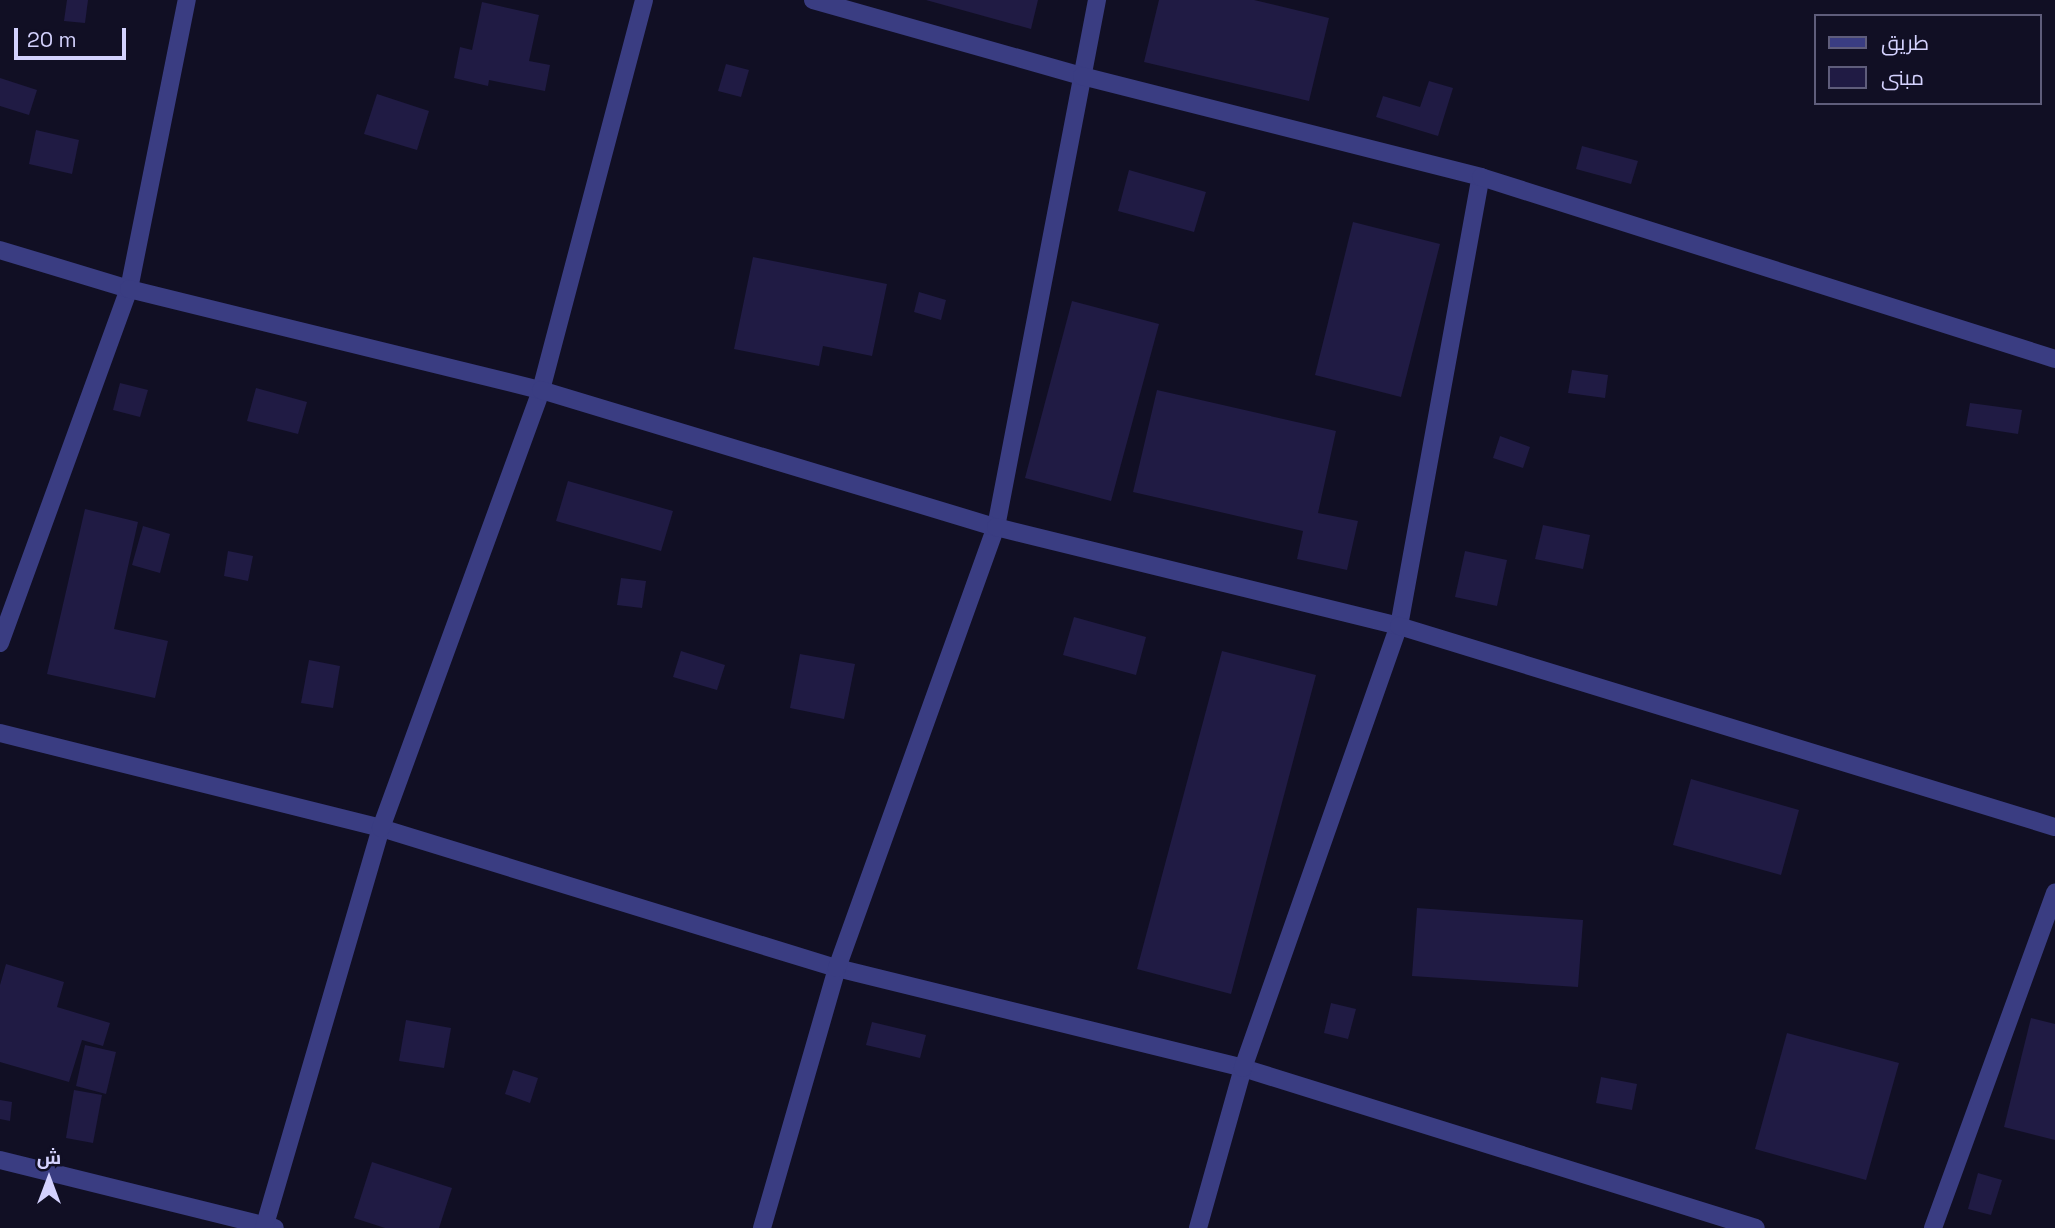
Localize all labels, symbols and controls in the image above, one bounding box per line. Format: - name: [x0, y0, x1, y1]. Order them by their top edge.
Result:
- scale bar: [18, 14, 130, 58]
- legend: [1814, 14, 2041, 105]
- text: 20 m: [27, 26, 77, 53]
- text: طريق: [1881, 29, 1929, 56]
- text: مبنى: [1881, 64, 1924, 91]
- north arrow: [14, 1144, 84, 1214]
- text: ش: [37, 1145, 61, 1170]

